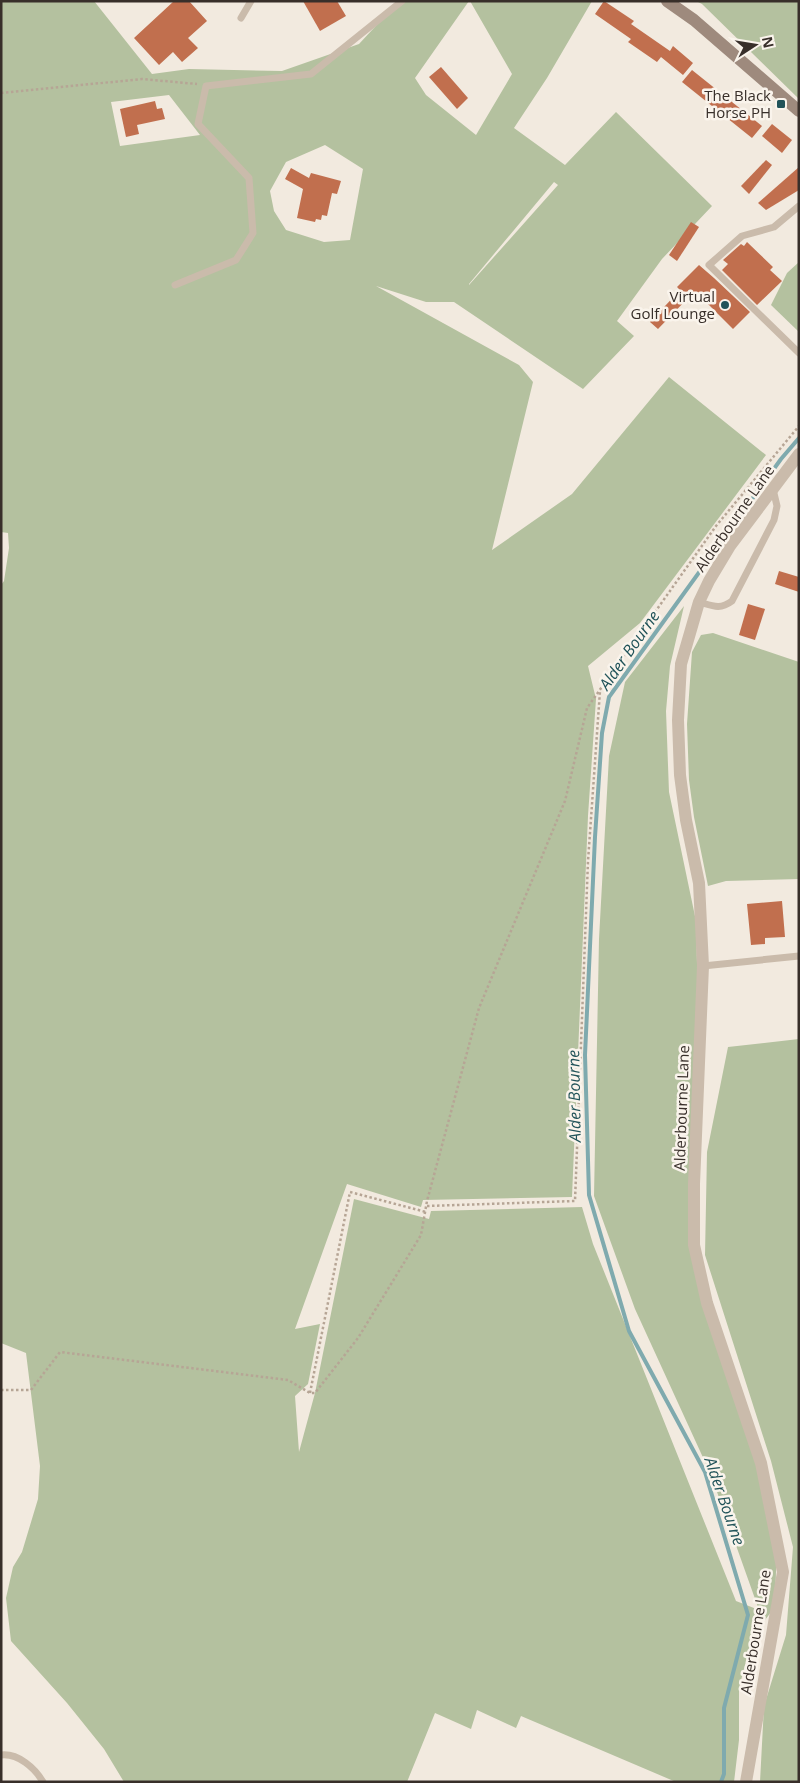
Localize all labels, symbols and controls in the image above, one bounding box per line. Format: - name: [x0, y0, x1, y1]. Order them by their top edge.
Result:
- north arrow: [730, 20, 780, 70]
- text: N: [758, 35, 779, 50]
- place label: The Black Horse PH: [704, 85, 771, 122]
- marker: The Black Horse PH: [775, 98, 787, 110]
- place label: Virtual Golf Lounge: [631, 286, 715, 323]
- marker: Virtual Golf Lounge: [719, 299, 731, 311]
- street label: Alderbourne Lane: [690, 461, 778, 575]
- water label: Alder Bourne: [593, 606, 664, 695]
- street label: Alderbourne Lane: [669, 1045, 693, 1171]
- water label: Alder Bourne: [562, 1050, 586, 1143]
- water label: Alder Bourne: [699, 1453, 750, 1548]
- street label: Alderbourne Lane: [735, 1568, 775, 1696]

